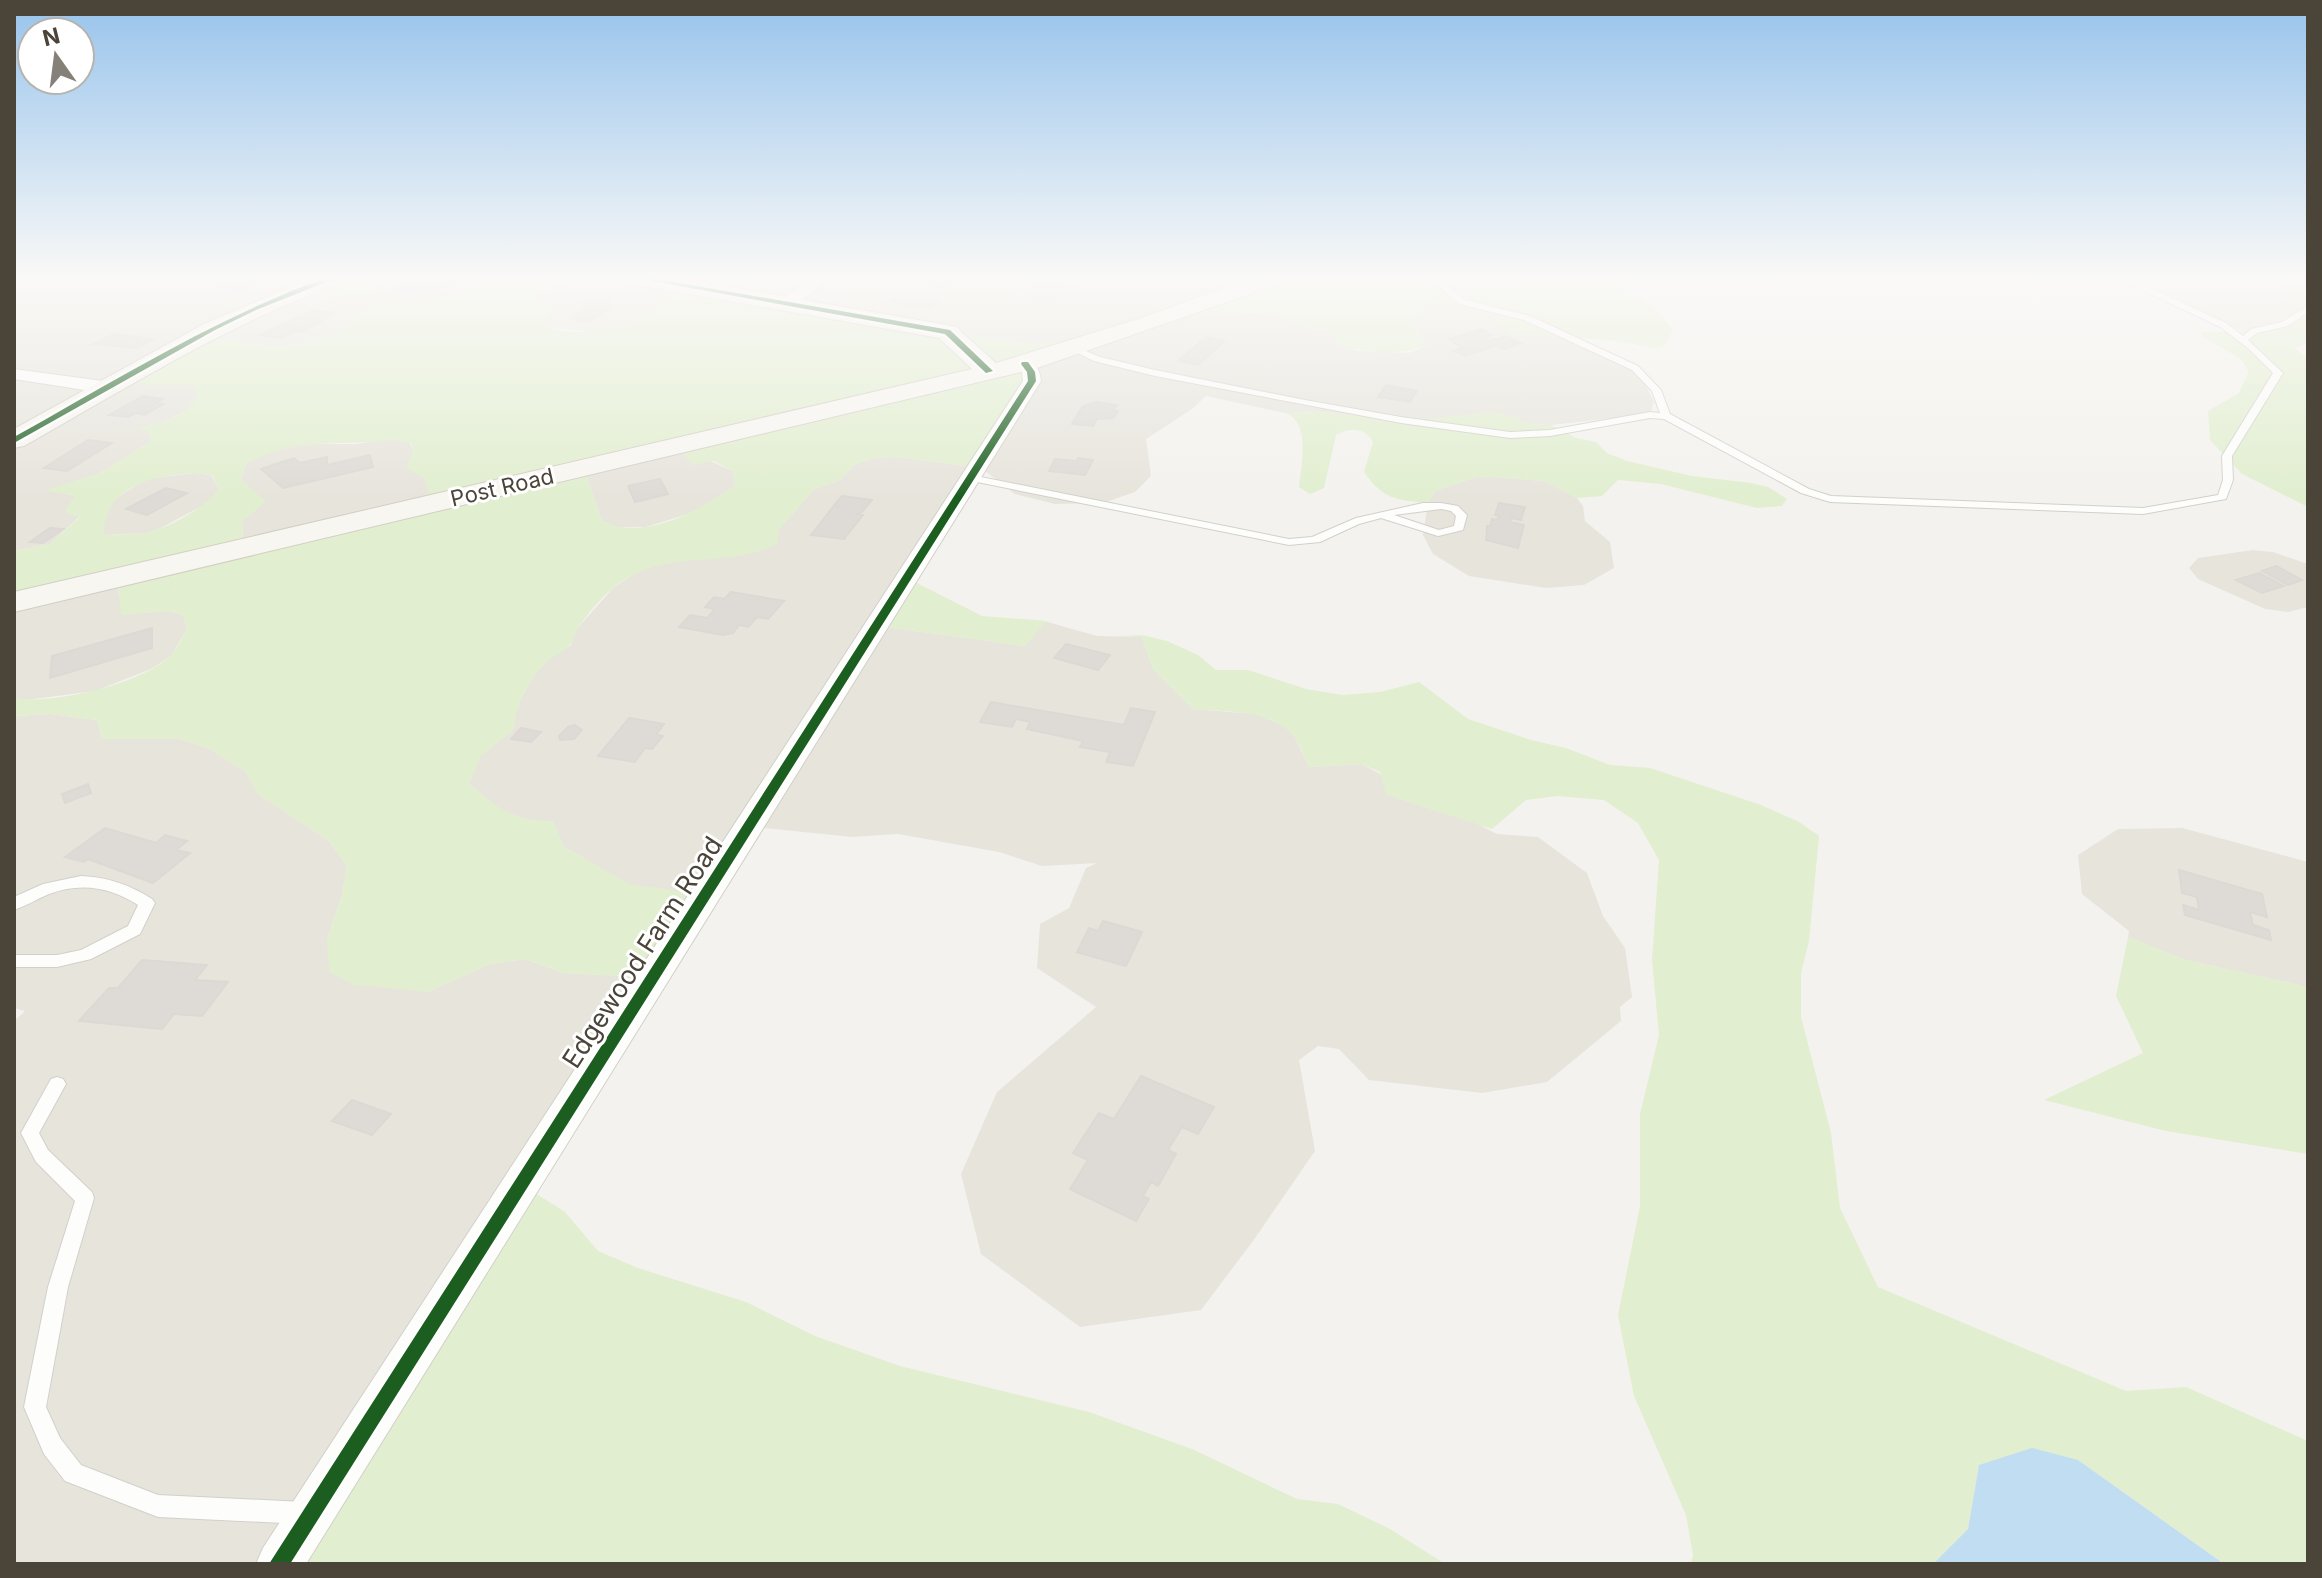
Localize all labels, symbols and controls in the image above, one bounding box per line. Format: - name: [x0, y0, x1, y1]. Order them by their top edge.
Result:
- north arrow: [16, 16, 96, 96]
- text: N: [40, 22, 62, 51]
- street label: Post Road: [448, 463, 556, 511]
- street label: Edgewood Farm Road: [556, 830, 728, 1074]

